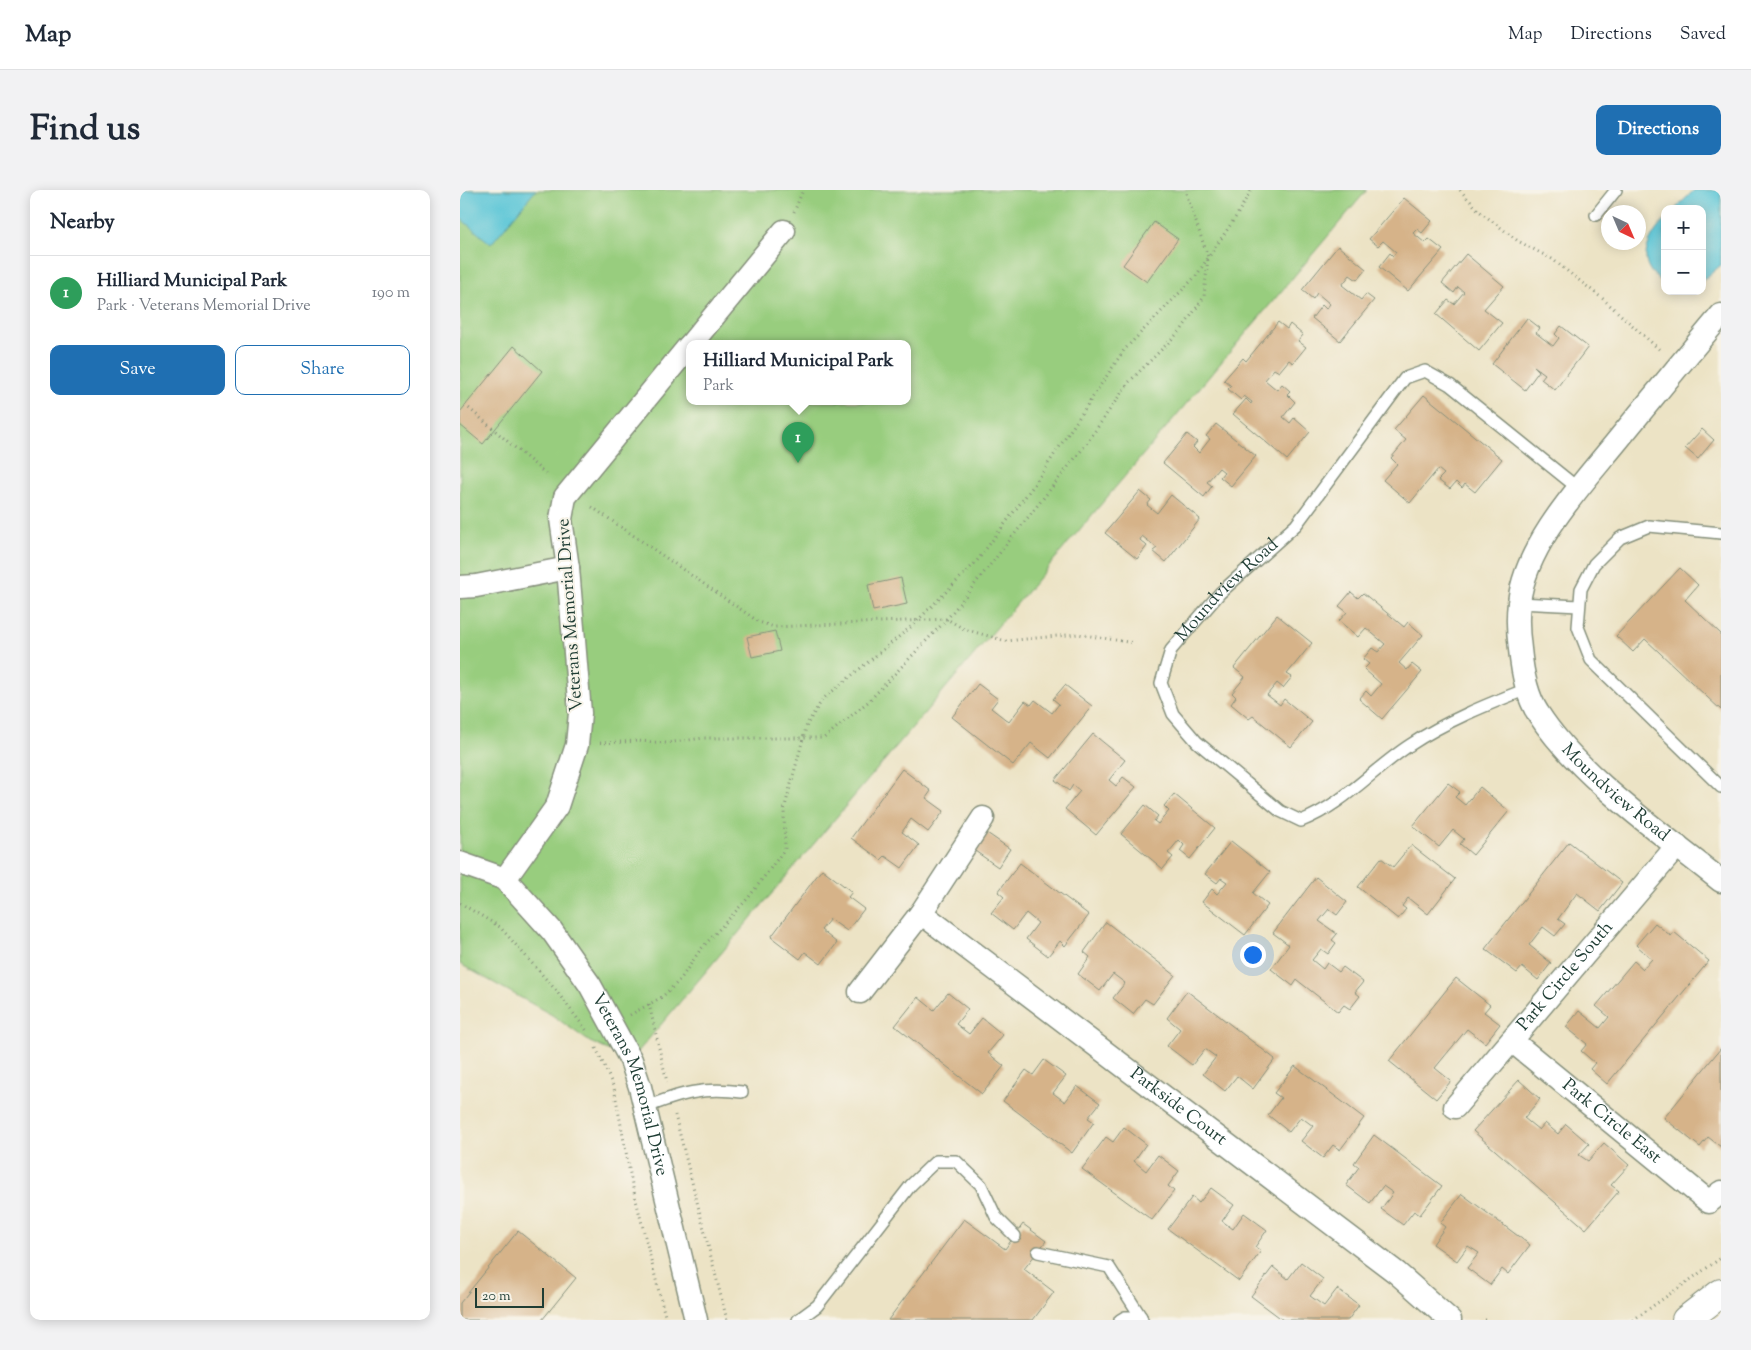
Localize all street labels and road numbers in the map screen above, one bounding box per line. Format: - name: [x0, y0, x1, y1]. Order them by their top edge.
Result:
- street label: Veterans Memorial Drive: [551, 517, 591, 713]
- street label: Moundview Road: [1170, 533, 1285, 648]
- street label: Moundview Road: [1554, 738, 1675, 849]
- street label: Park Circle South: [1511, 916, 1620, 1037]
- street label: Veterans Memorial Drive: [584, 989, 674, 1179]
- street label: Parkside Court: [1124, 1062, 1232, 1153]
- street label: Park Circle East: [1556, 1073, 1667, 1171]

